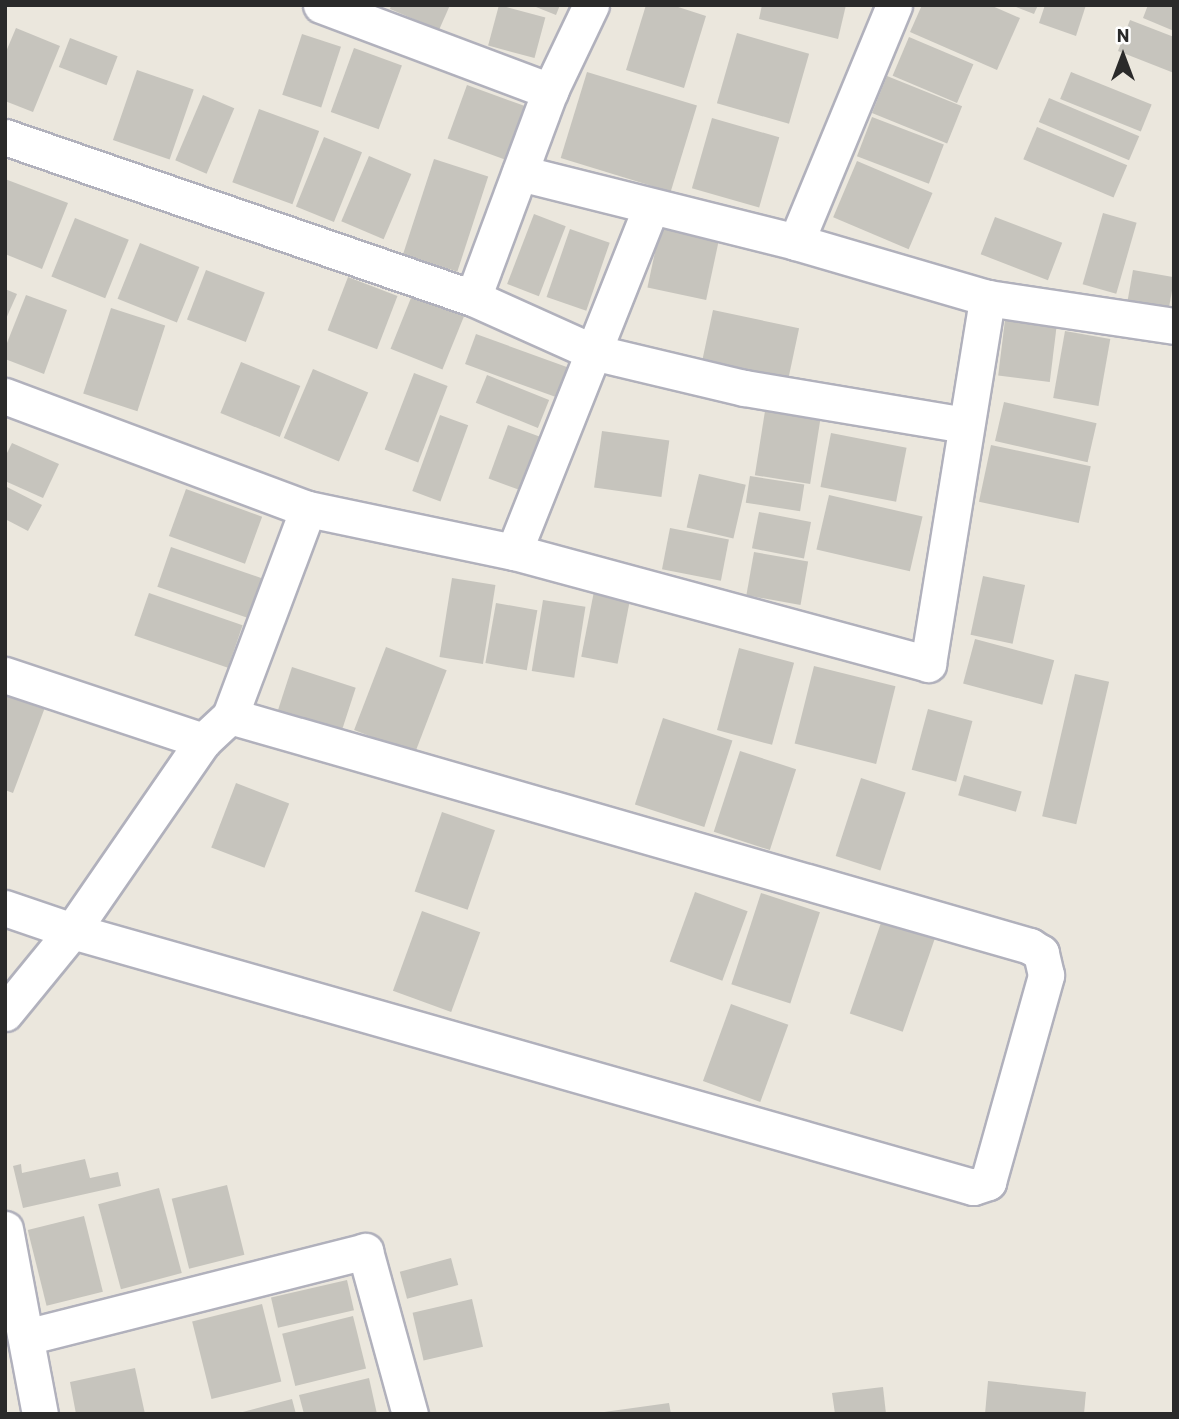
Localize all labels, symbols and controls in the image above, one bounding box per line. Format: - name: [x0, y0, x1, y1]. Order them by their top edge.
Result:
- north arrow: [1088, 21, 1158, 91]
- text: N: [1117, 23, 1129, 46]

